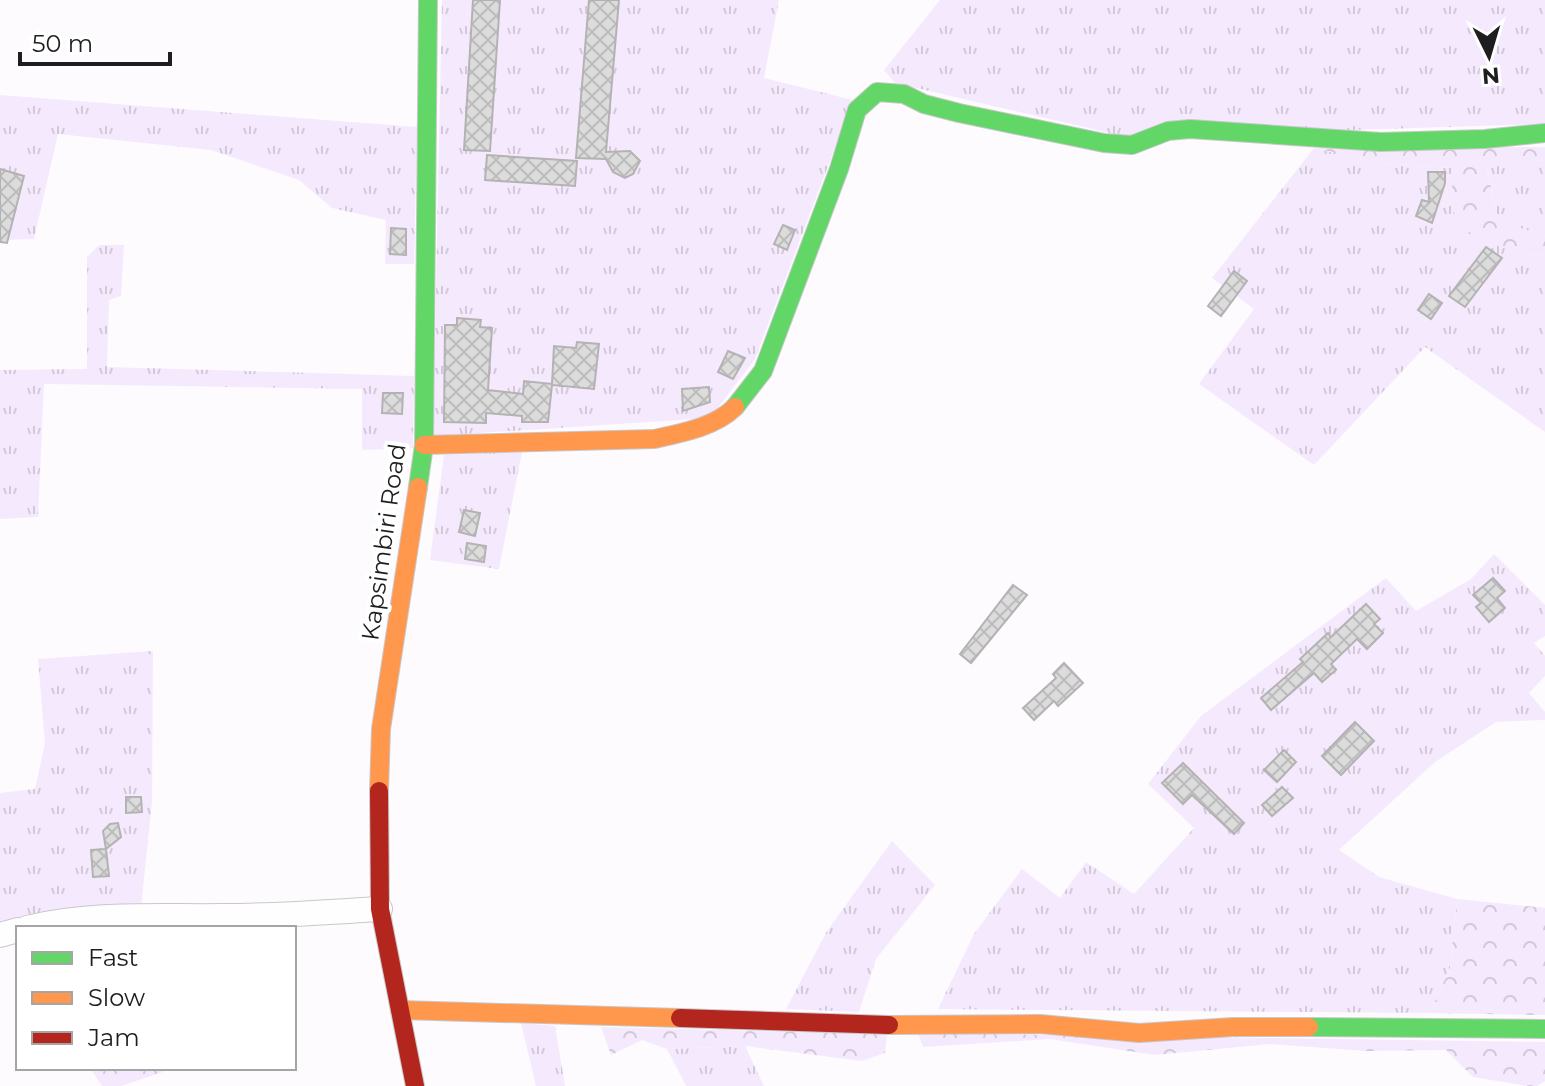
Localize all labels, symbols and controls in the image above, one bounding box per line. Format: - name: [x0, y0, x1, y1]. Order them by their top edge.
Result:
- scale bar: [20, 16, 170, 66]
- north arrow: [1449, 16, 1529, 96]
- text: 50 m: [32, 29, 93, 58]
- text: N: [1481, 61, 1501, 90]
- street label: Kapsimbiri Road: [355, 442, 412, 642]
- legend: [16, 926, 296, 1070]
- text: Fast: [88, 943, 139, 972]
- text: Slow: [88, 983, 145, 1012]
- text: Jam: [87, 1023, 140, 1052]

